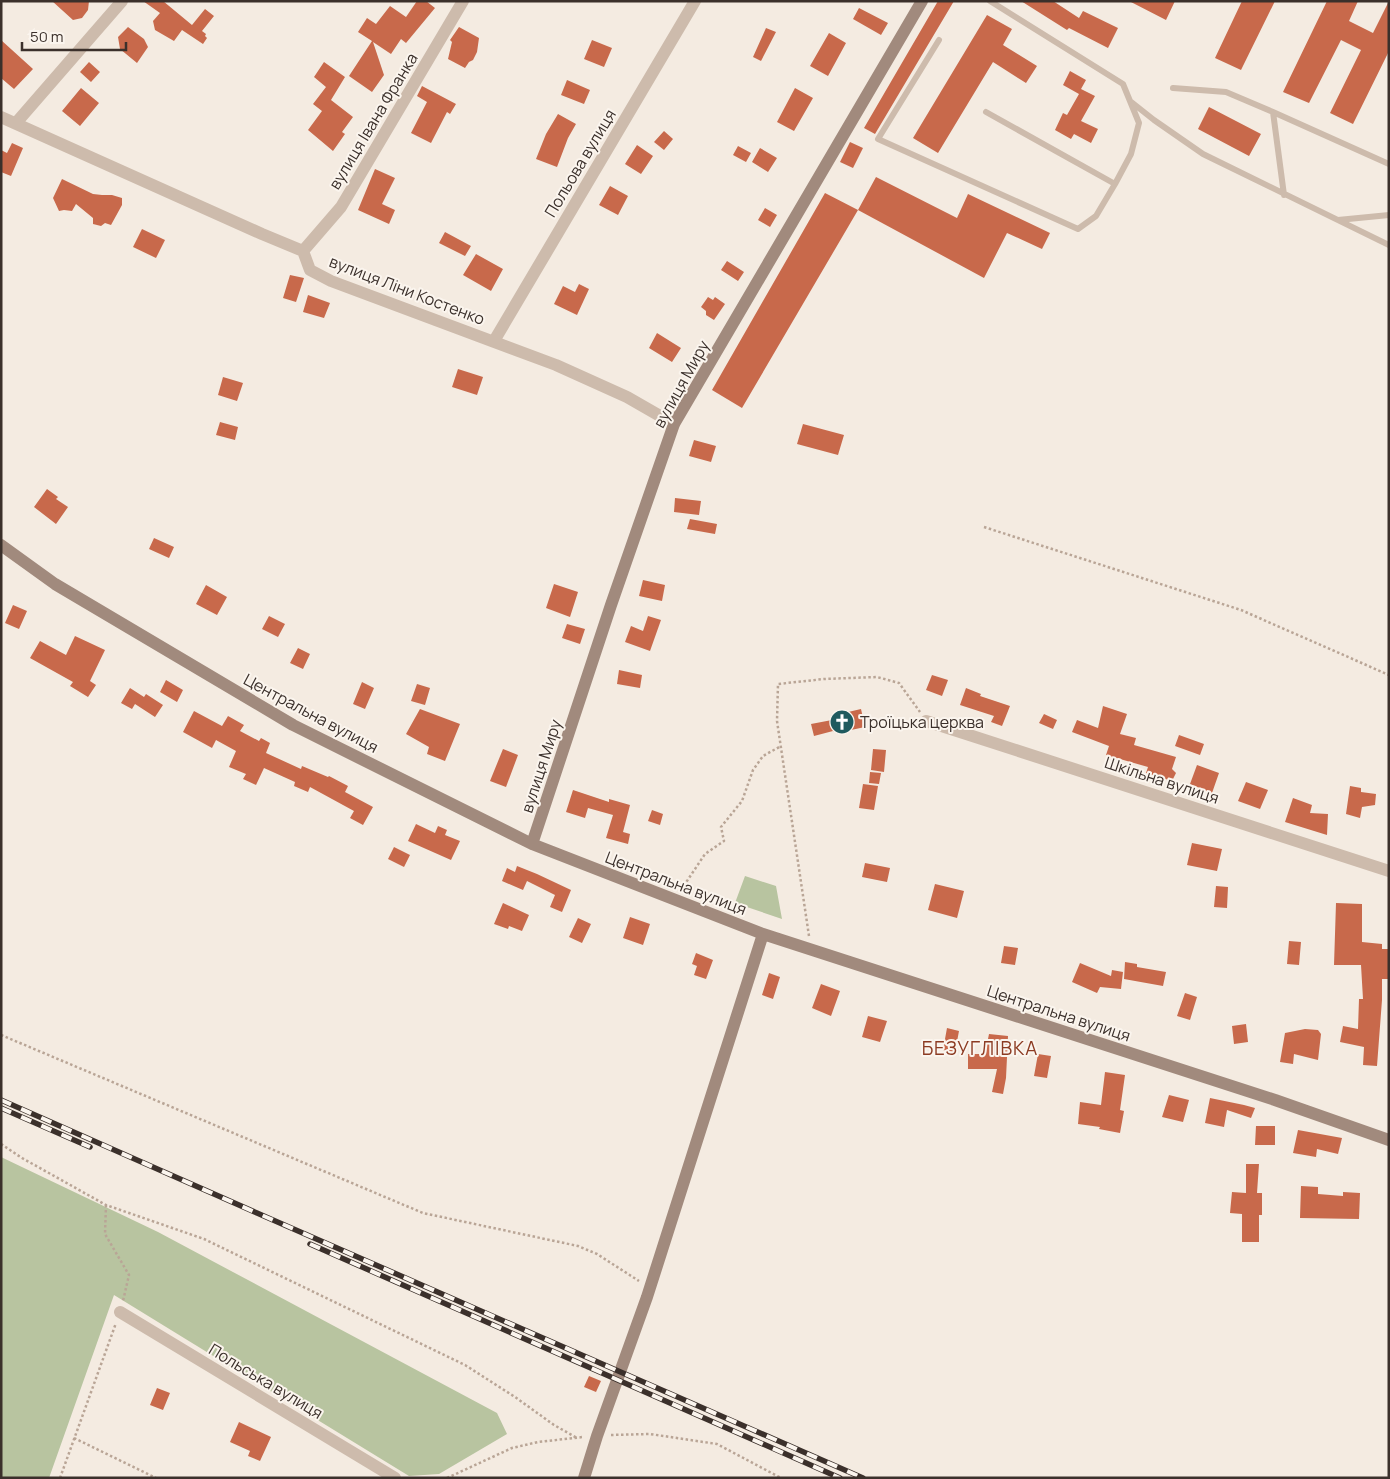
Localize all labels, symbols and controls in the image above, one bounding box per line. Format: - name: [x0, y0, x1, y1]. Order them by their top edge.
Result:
- scale bar: [22, 20, 126, 52]
- text: 50 m: [30, 26, 64, 47]
- street label: вулиця Івана Франка: [323, 49, 423, 193]
- street label: Польова вулиця: [539, 105, 621, 221]
- street label: вулиця Ліни Костенко: [326, 250, 488, 330]
- street label: вулиця Миру: [648, 336, 714, 432]
- street label: Центральна вулиця: [240, 668, 382, 758]
- church icon: Троїцька церква: [829, 709, 855, 735]
- place label: Троїцька церква: [860, 711, 984, 733]
- street label: вулиця Миру: [516, 716, 567, 816]
- street label: Шкільна вулиця: [1102, 751, 1222, 809]
- street label: Центральна вулиця: [602, 846, 750, 920]
- street label: Центральна вулиця: [984, 979, 1134, 1047]
- district label: БЕЗУГЛІВКА: [922, 1035, 1038, 1061]
- street label: Польська вулиця: [205, 1338, 327, 1424]

